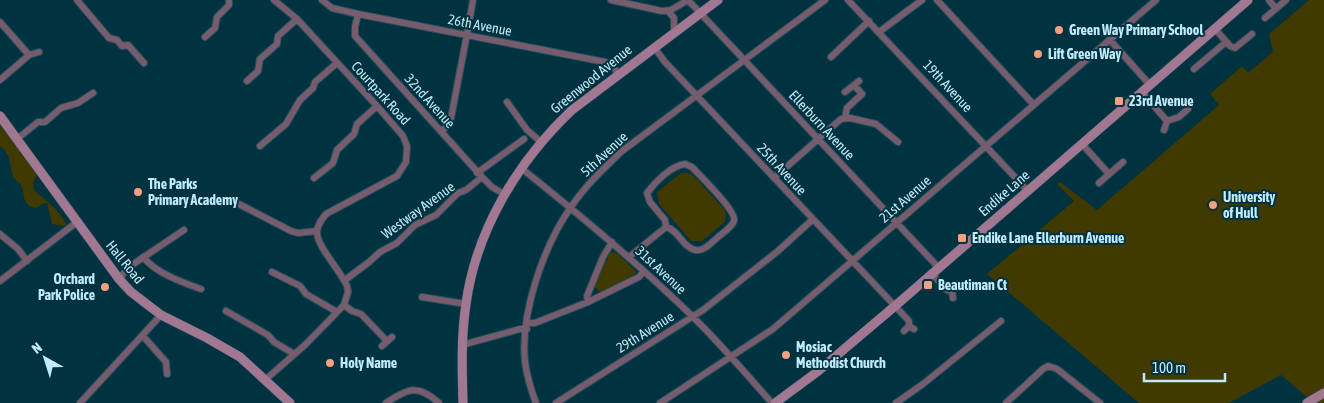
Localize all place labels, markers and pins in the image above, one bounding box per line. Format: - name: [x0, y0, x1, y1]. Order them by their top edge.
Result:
- place label: Green Way Primary School: [1069, 22, 1203, 38]
- marker: Green Way Primary School: [1053, 24, 1065, 36]
- place label: Lift Green Way: [1048, 46, 1122, 62]
- marker: Lift Green Way: [1032, 48, 1044, 60]
- place label: 23rd Avenue: [1129, 93, 1194, 109]
- marker: 23rd Avenue: [1113, 95, 1125, 107]
- place label: The Parks Primary Academy: [148, 176, 238, 208]
- marker: The Parks Primary Academy: [132, 186, 144, 198]
- place label: University of Hull: [1223, 189, 1276, 221]
- marker: University of Hull: [1207, 199, 1219, 211]
- place label: Endike Lane Ellerburn Avenue: [972, 230, 1124, 246]
- marker: Endike Lane Ellerburn Avenue: [956, 232, 968, 244]
- place label: Orchard Park Police: [38, 271, 95, 303]
- place label: Beautiman Ct: [938, 277, 1007, 293]
- marker: Beautiman Ct: [922, 279, 934, 291]
- marker: Orchard Park Police: [99, 281, 111, 293]
- place label: Mosiac Methodist Church: [796, 339, 886, 371]
- marker: Mosiac Methodist Church: [780, 349, 792, 361]
- place label: Holy Name: [340, 355, 397, 371]
- marker: Holy Name: [324, 357, 336, 369]

